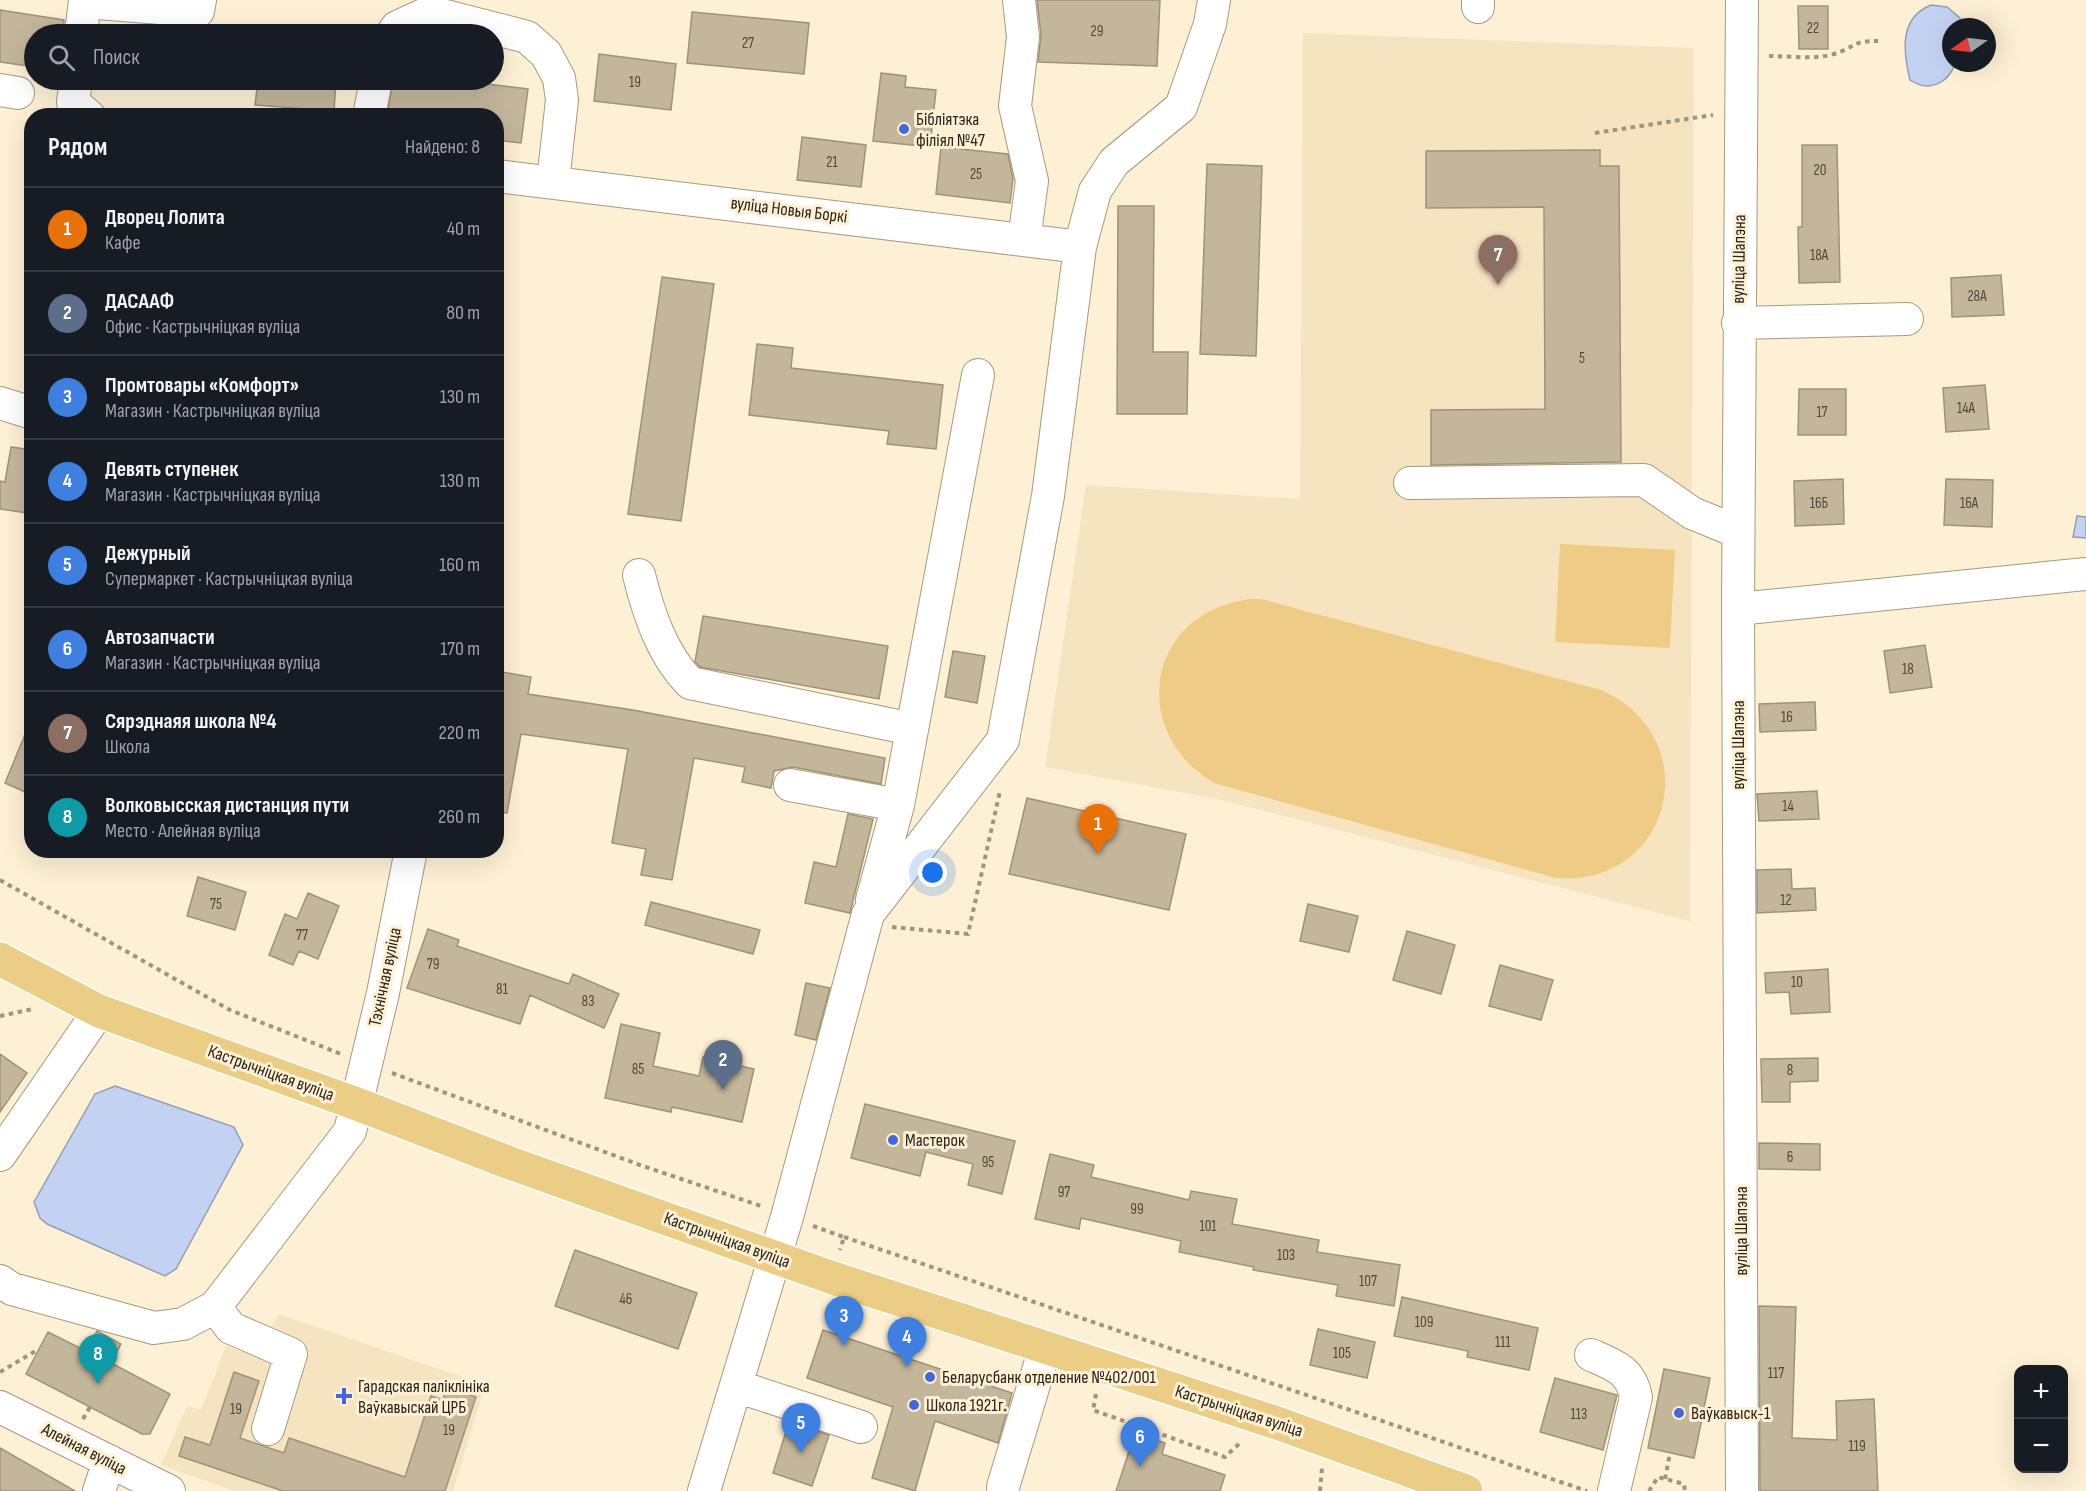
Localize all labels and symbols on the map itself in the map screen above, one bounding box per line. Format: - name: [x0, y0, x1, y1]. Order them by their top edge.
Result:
- north arrow: [1942, 18, 1996, 72]
- house number: 22: [1807, 19, 1819, 38]
- house number: 29: [1091, 22, 1103, 41]
- house number: 27: [742, 34, 754, 53]
- house number: 19: [629, 73, 641, 92]
- place label: Бібліятэка філіял №47: [916, 109, 986, 151]
- marker: Бібліятэка філіял №47: [897, 122, 911, 136]
- house number: 21: [826, 153, 838, 172]
- house number: 20: [1814, 161, 1826, 180]
- house number: 25: [970, 165, 982, 184]
- street label: вуліца Новыя Боркі: [730, 192, 848, 228]
- street label: вуліца Шапэна: [1728, 214, 1750, 304]
- pin: 7: [1478, 236, 1518, 285]
- house number: 18А: [1810, 246, 1829, 265]
- house number: 28А: [1967, 287, 1987, 306]
- house number: 5: [1579, 349, 1585, 368]
- house number: 14А: [1957, 399, 1976, 418]
- house number: 17: [1816, 403, 1828, 422]
- house number: 16Б: [1810, 494, 1829, 513]
- house number: 16А: [1960, 494, 1979, 513]
- house number: 18: [1902, 660, 1914, 679]
- street label: вуліца Шапэна: [1728, 700, 1749, 790]
- house number: 16: [1781, 708, 1793, 727]
- house number: 14: [1782, 797, 1794, 816]
- pin: 1: [1078, 804, 1118, 854]
- your location: [918, 858, 947, 887]
- house number: 12: [1780, 891, 1792, 910]
- house number: 75: [210, 895, 222, 914]
- house number: 77: [296, 926, 308, 945]
- street label: Тэхнічная вуліца: [364, 926, 406, 1028]
- house number: 79: [427, 955, 439, 974]
- house number: 10: [1791, 973, 1803, 992]
- house number: 81: [496, 980, 509, 999]
- house number: 83: [582, 992, 594, 1011]
- street label: Кастрычніцкая вуліца: [205, 1040, 337, 1106]
- pin: 2: [704, 1040, 742, 1090]
- house number: 85: [632, 1060, 644, 1079]
- house number: 8: [1787, 1061, 1793, 1080]
- place label: Мастерок: [905, 1130, 965, 1151]
- marker: Мастерок: [886, 1133, 900, 1147]
- house number: 6: [1787, 1148, 1793, 1167]
- house number: 95: [982, 1153, 994, 1172]
- house number: 97: [1058, 1183, 1070, 1202]
- street label: вуліца Шапэна: [1731, 1186, 1752, 1276]
- house number: 99: [1130, 1200, 1144, 1219]
- street label: Кастрычніцкая вуліца: [661, 1207, 793, 1273]
- house number: 101: [1199, 1217, 1217, 1236]
- house number: 103: [1277, 1246, 1295, 1265]
- house number: 107: [1359, 1272, 1377, 1291]
- house number: 46: [620, 1290, 632, 1309]
- pin: 3: [824, 1296, 864, 1346]
- house number: 109: [1415, 1313, 1433, 1332]
- pin: 4: [888, 1318, 926, 1367]
- house number: 111: [1495, 1333, 1512, 1352]
- pin: 8: [78, 1334, 118, 1384]
- house number: 105: [1333, 1344, 1351, 1363]
- house number: 117: [1768, 1364, 1784, 1383]
- place label: Беларусбанк отделение №402/001: [942, 1367, 1156, 1388]
- marker: Беларусбанк отделение №402/001: [923, 1370, 937, 1384]
- place label: Гарадская паліклініка Ваўкавыскай ЦРБ: [358, 1376, 490, 1418]
- street label: Кастрычніцкая вуліца: [1173, 1380, 1306, 1442]
- marker: Гарадская паліклініка Ваўкавыскай ЦРБ: [335, 1387, 353, 1405]
- place label: Школа 1921г.: [926, 1395, 1007, 1416]
- marker: Школа 1921г.: [907, 1398, 921, 1412]
- house number: 19: [230, 1400, 242, 1419]
- place label: Ваўкавыск-1: [1691, 1403, 1771, 1424]
- pin: 5: [782, 1404, 820, 1453]
- house number: 113: [1571, 1405, 1587, 1424]
- marker: Ваўкавыск-1: [1672, 1406, 1686, 1420]
- street label: Алейная вуліца: [37, 1418, 130, 1479]
- pin: 6: [1120, 1418, 1160, 1467]
- house number: 19: [443, 1421, 455, 1440]
- house number: 119: [1848, 1437, 1866, 1456]

